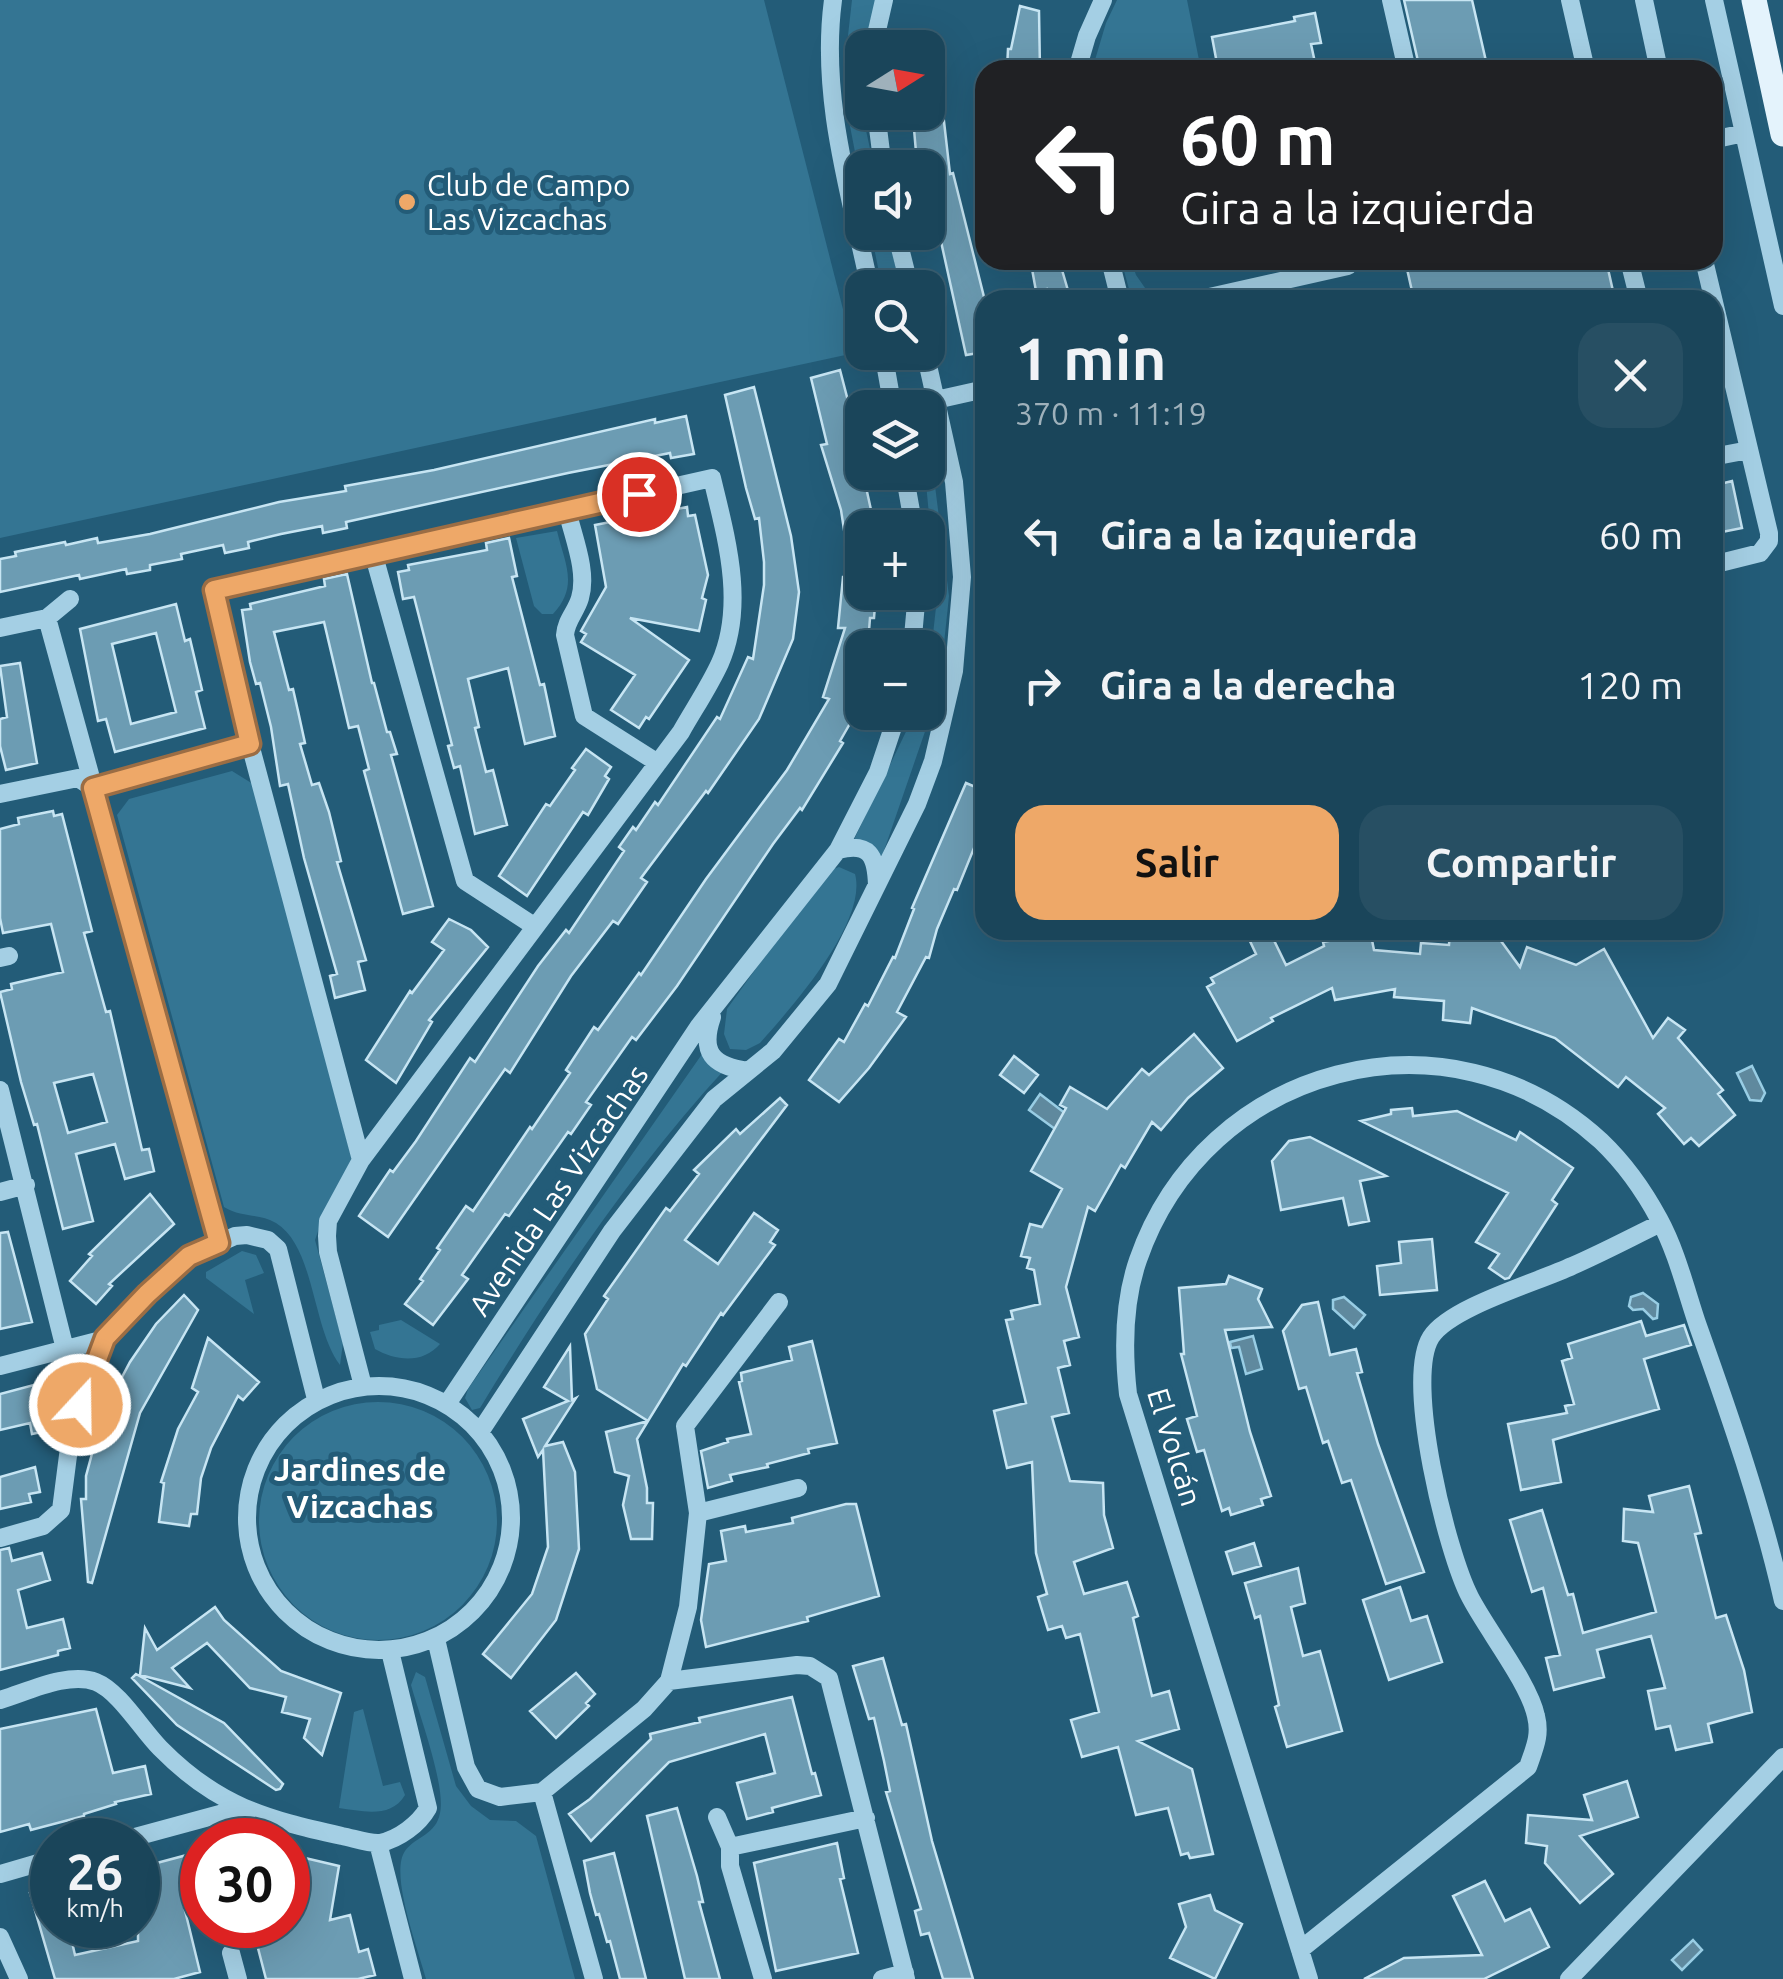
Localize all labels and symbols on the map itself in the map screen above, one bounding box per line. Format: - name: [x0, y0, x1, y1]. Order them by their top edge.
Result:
- north arrow: [845, 30, 945, 130]
- place label: Club de Campo Las Vizcachas: [427, 168, 631, 236]
- marker: Club de Campo Las Vizcachas: [396, 191, 418, 213]
- pin: [597, 452, 682, 537]
- street label: Avenida Las Vizcachas: [461, 1058, 655, 1322]
- position arrow: [28, 1353, 132, 1457]
- street label: El Volcán: [1141, 1384, 1209, 1510]
- district label: Jardines de Vizcachas: [274, 1451, 446, 1524]
- speed limit sign: 30: [180, 1818, 310, 1948]

